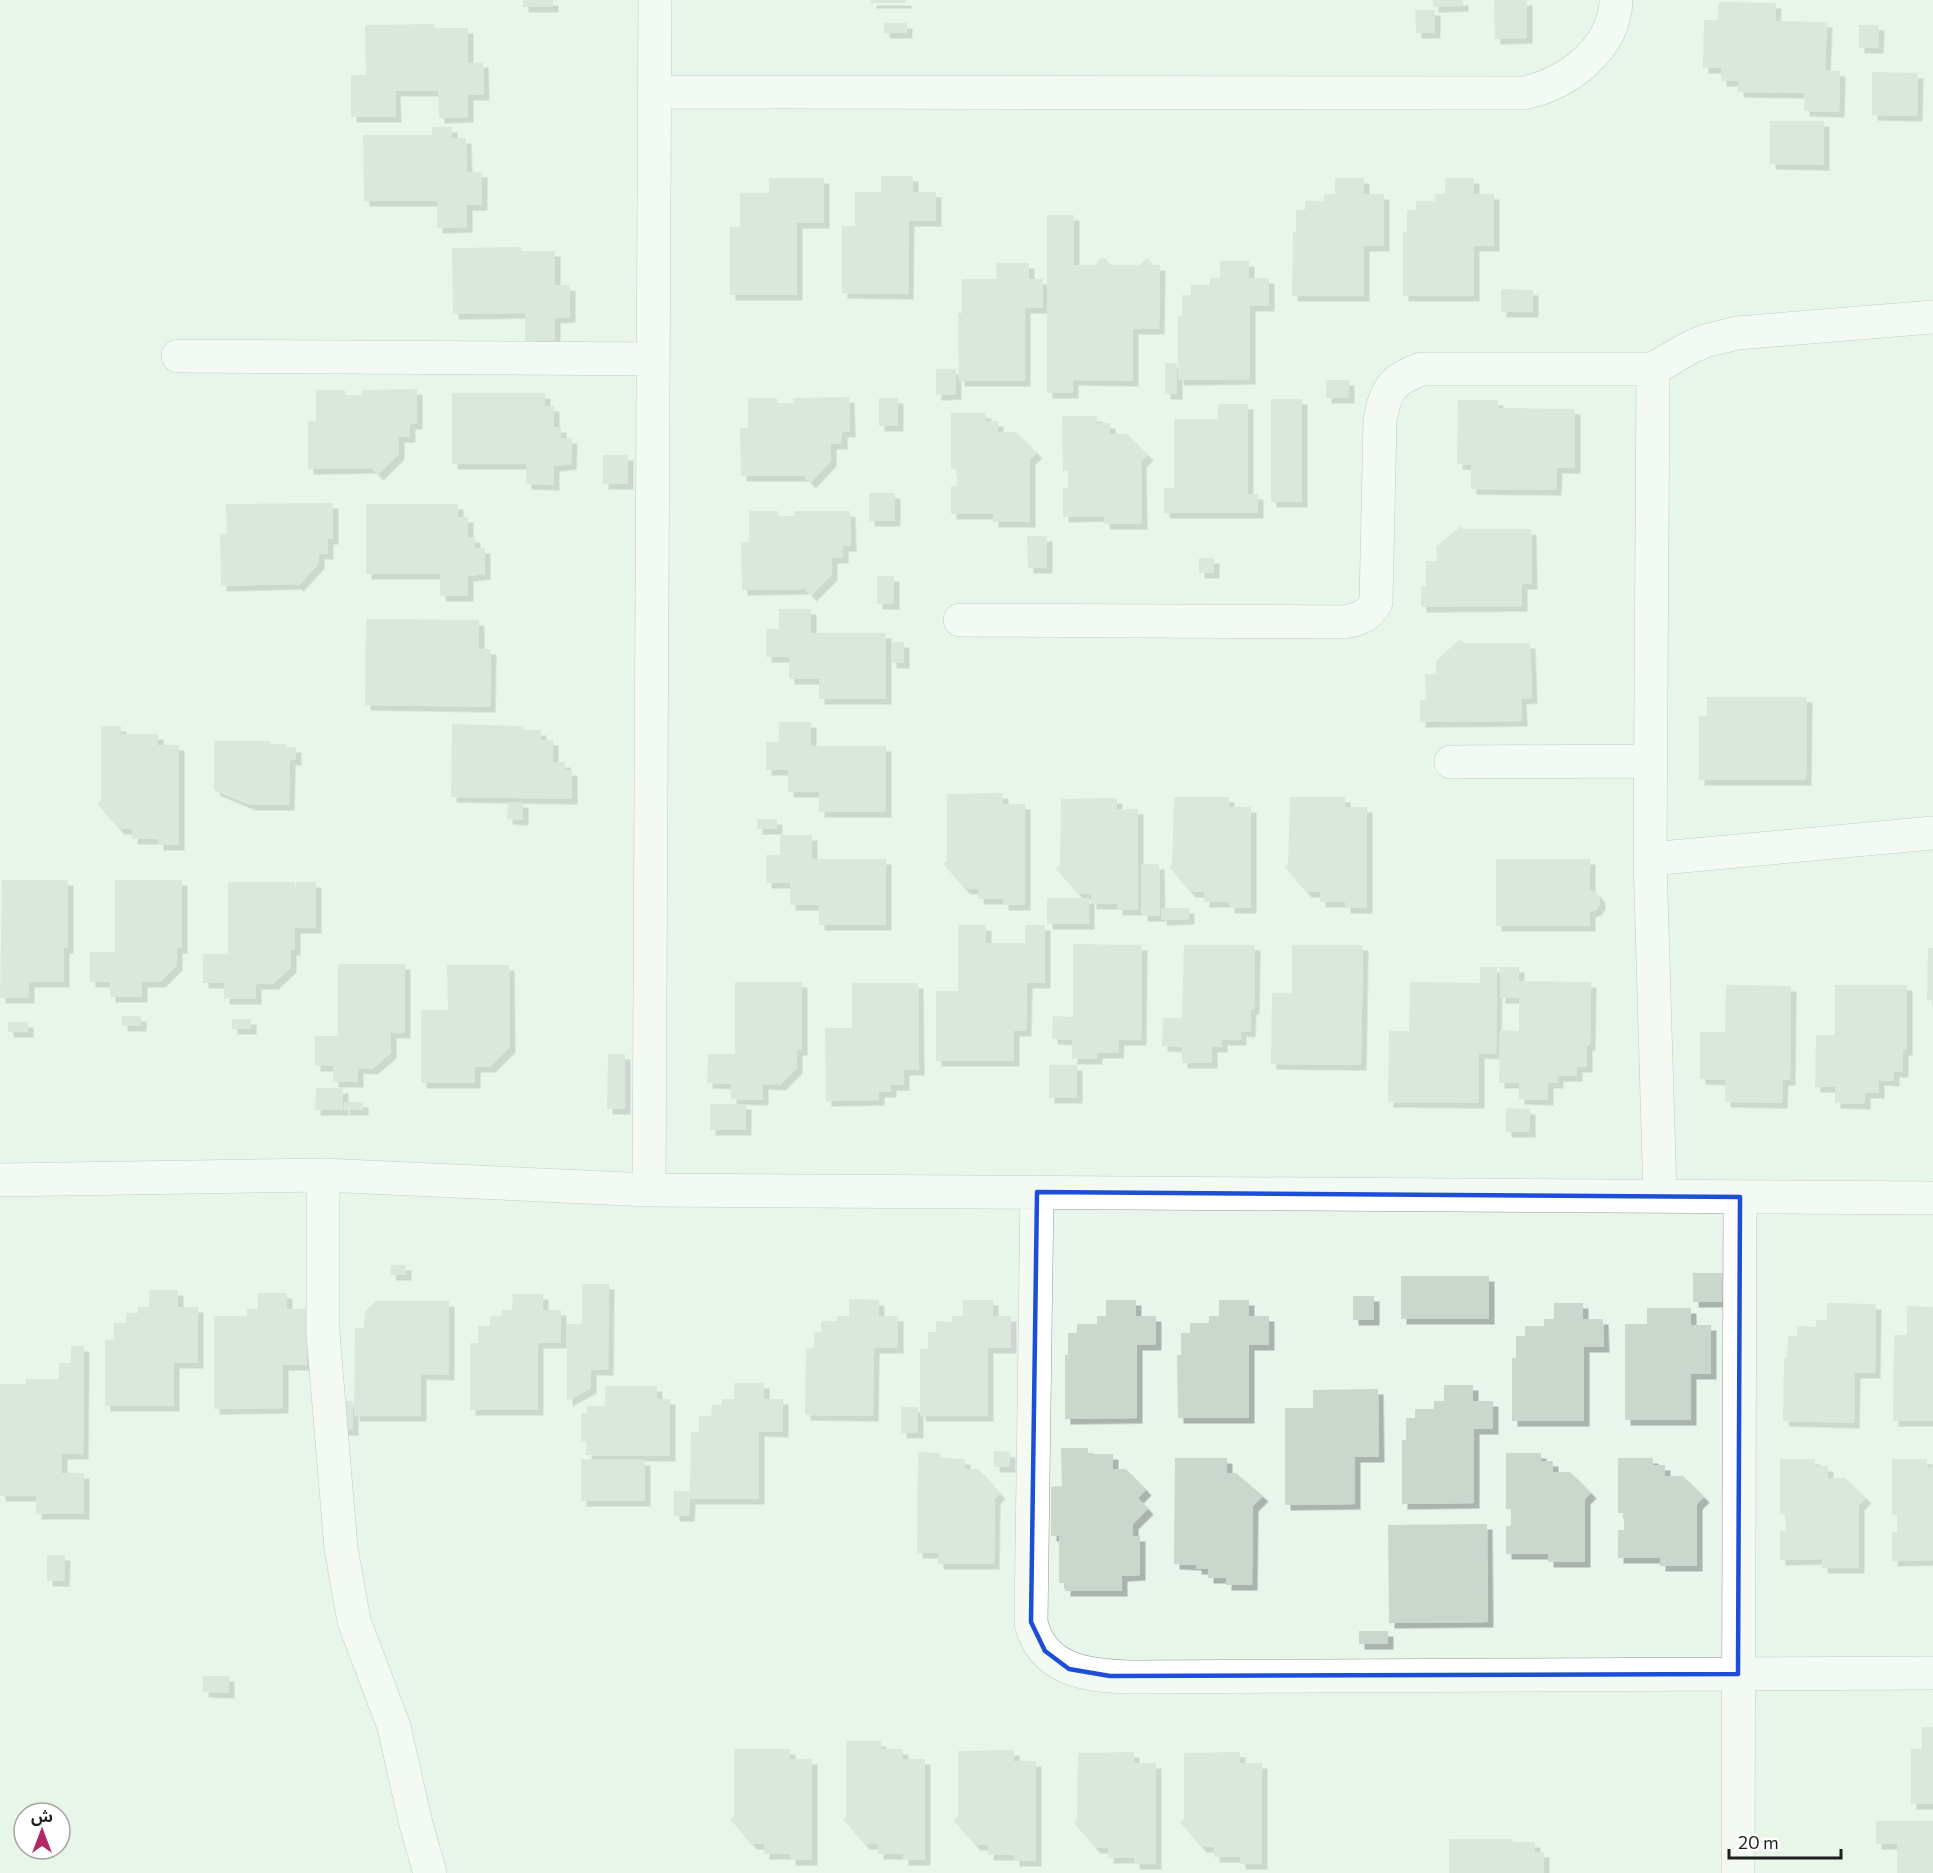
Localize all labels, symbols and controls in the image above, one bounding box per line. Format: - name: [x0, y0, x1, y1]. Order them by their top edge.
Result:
- north arrow: [12, 1801, 72, 1861]
- text: ش: [31, 1806, 53, 1826]
- scale bar: [1729, 1822, 1842, 1860]
- text: 20 m: [1738, 1831, 1779, 1853]

